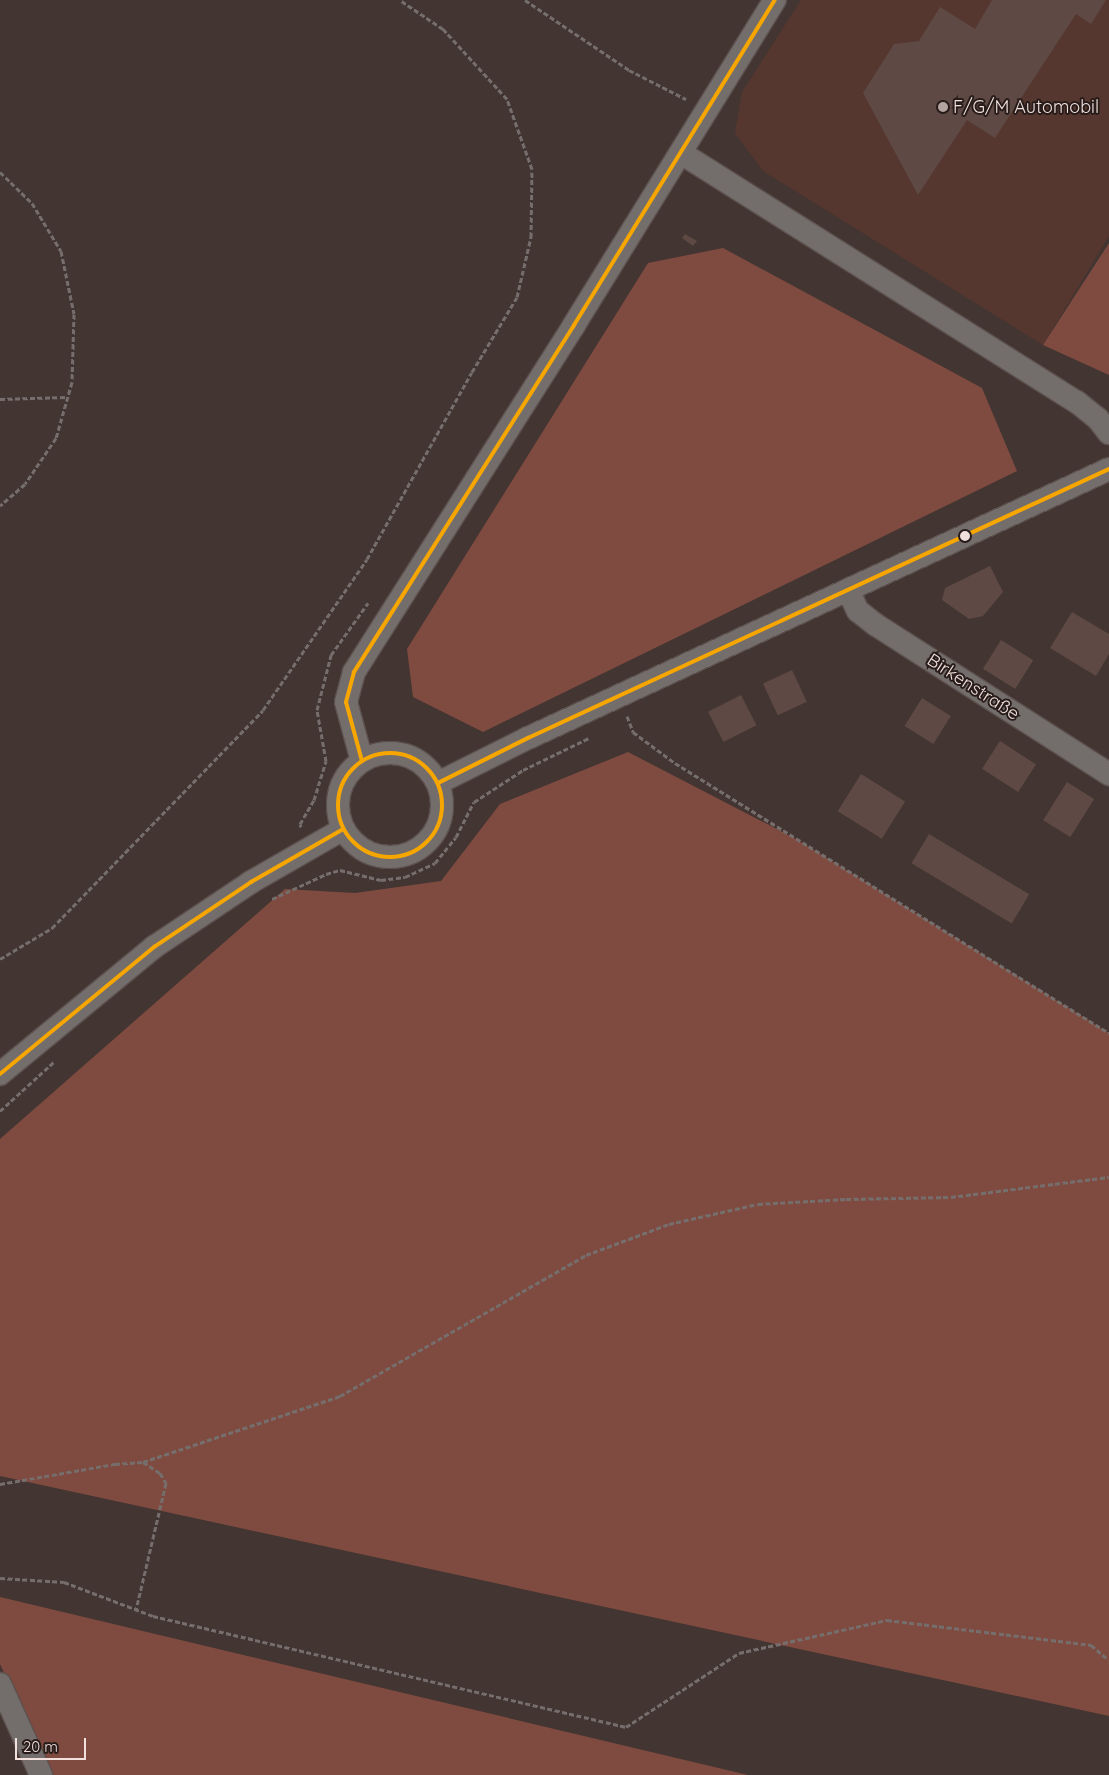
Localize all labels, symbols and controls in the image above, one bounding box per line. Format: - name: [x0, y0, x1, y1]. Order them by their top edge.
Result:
- place label: F/G/M Automobil: [953, 96, 1099, 118]
- marker: F/G/M Automobil: [937, 101, 949, 113]
- unlabelled marker: [960, 531, 970, 541]
- street label: Birkenstraße: [923, 649, 1023, 725]
- scale bar: [18, 1728, 89, 1760]
- text: 20 m: [23, 1737, 58, 1756]

